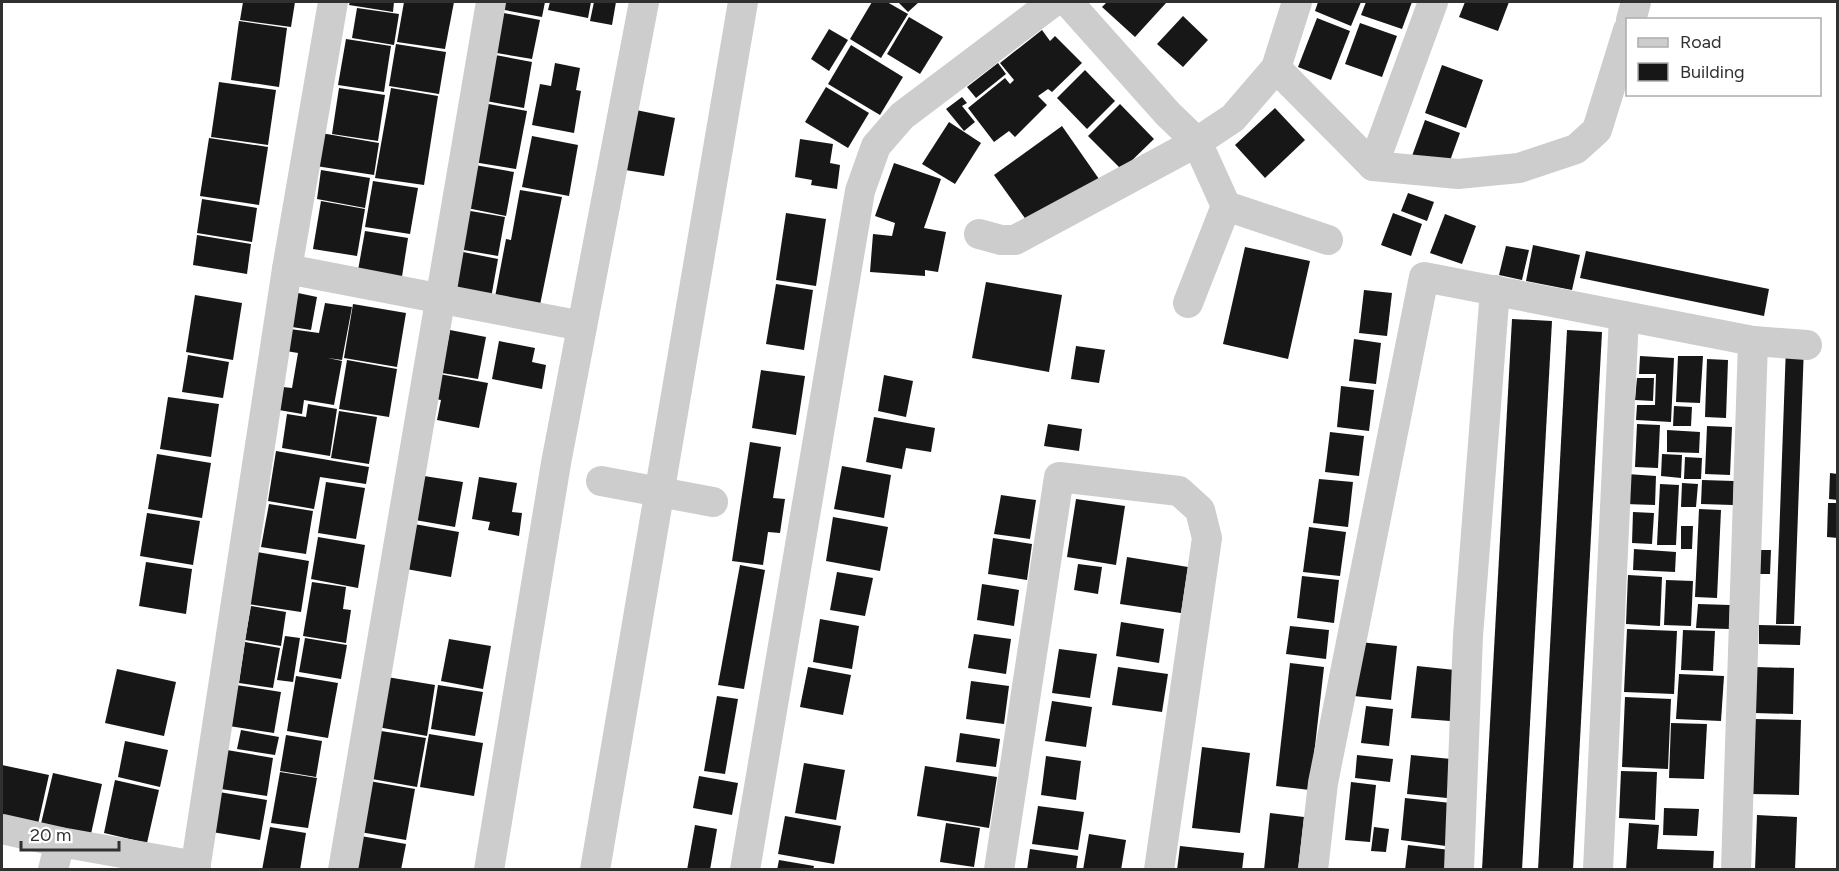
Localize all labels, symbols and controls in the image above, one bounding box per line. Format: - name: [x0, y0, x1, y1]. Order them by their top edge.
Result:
- legend: [1626, 18, 1821, 96]
- text: Road: [1680, 31, 1721, 53]
- text: Building: [1680, 61, 1745, 83]
- scale bar: [21, 814, 118, 852]
- text: 20 m: [30, 824, 71, 846]

